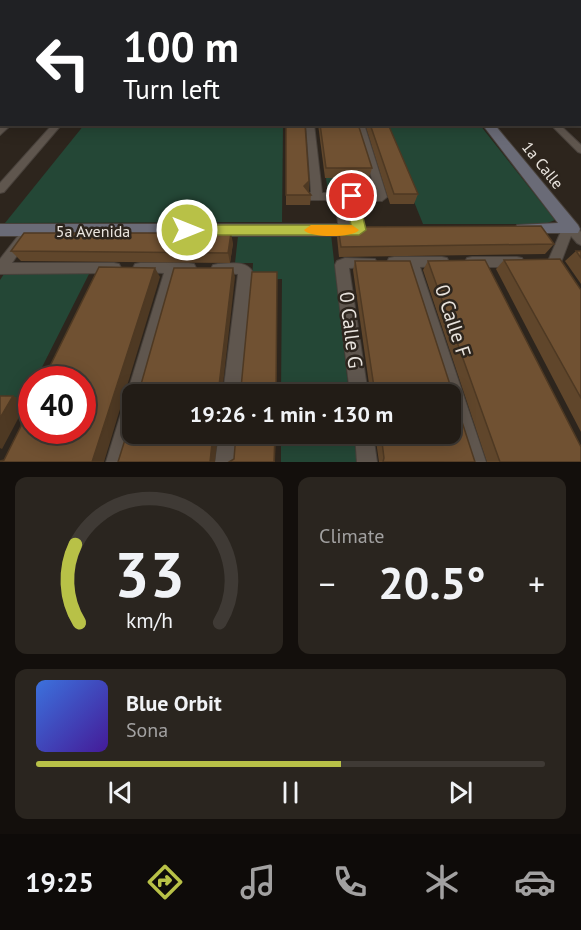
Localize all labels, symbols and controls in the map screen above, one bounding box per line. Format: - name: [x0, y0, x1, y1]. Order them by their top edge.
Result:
- text: 100 m: [123, 19, 239, 74]
- icon: left: [24, 24, 102, 102]
- text: Turn left: [123, 72, 220, 106]
- street label: 1a Calle: [518, 137, 568, 193]
- pin: [326, 170, 377, 221]
- icon: arrive: [335, 179, 368, 212]
- position arrow: [155, 198, 219, 262]
- street label: 5a Avenida: [56, 221, 130, 241]
- street label: 0 Calle F: [429, 281, 477, 361]
- street label: 0 Calle G: [333, 290, 369, 370]
- speed limit sign: 40: [18, 366, 96, 444]
- text: 19:26 · 1 min · 130 m: [190, 400, 393, 428]
- text: Climate: [319, 523, 385, 549]
- text: 33: [114, 533, 184, 614]
- text: 20.5°: [378, 553, 486, 611]
- text: −: [319, 562, 336, 605]
- text: +: [528, 562, 545, 605]
- text: km/h: [125, 606, 172, 634]
- text: Blue Orbit: [126, 689, 222, 717]
- text: Sona: [126, 717, 168, 743]
- icon: previous: [104, 776, 137, 809]
- icon: pause: [274, 776, 307, 809]
- icon: next: [444, 776, 477, 809]
- icon: directions: [144, 861, 186, 903]
- icon: music: [237, 861, 279, 903]
- icon: phone: [329, 861, 371, 903]
- icon: climate: [421, 861, 463, 903]
- icon: car: [514, 861, 556, 903]
- text: 19:25: [25, 865, 94, 899]

